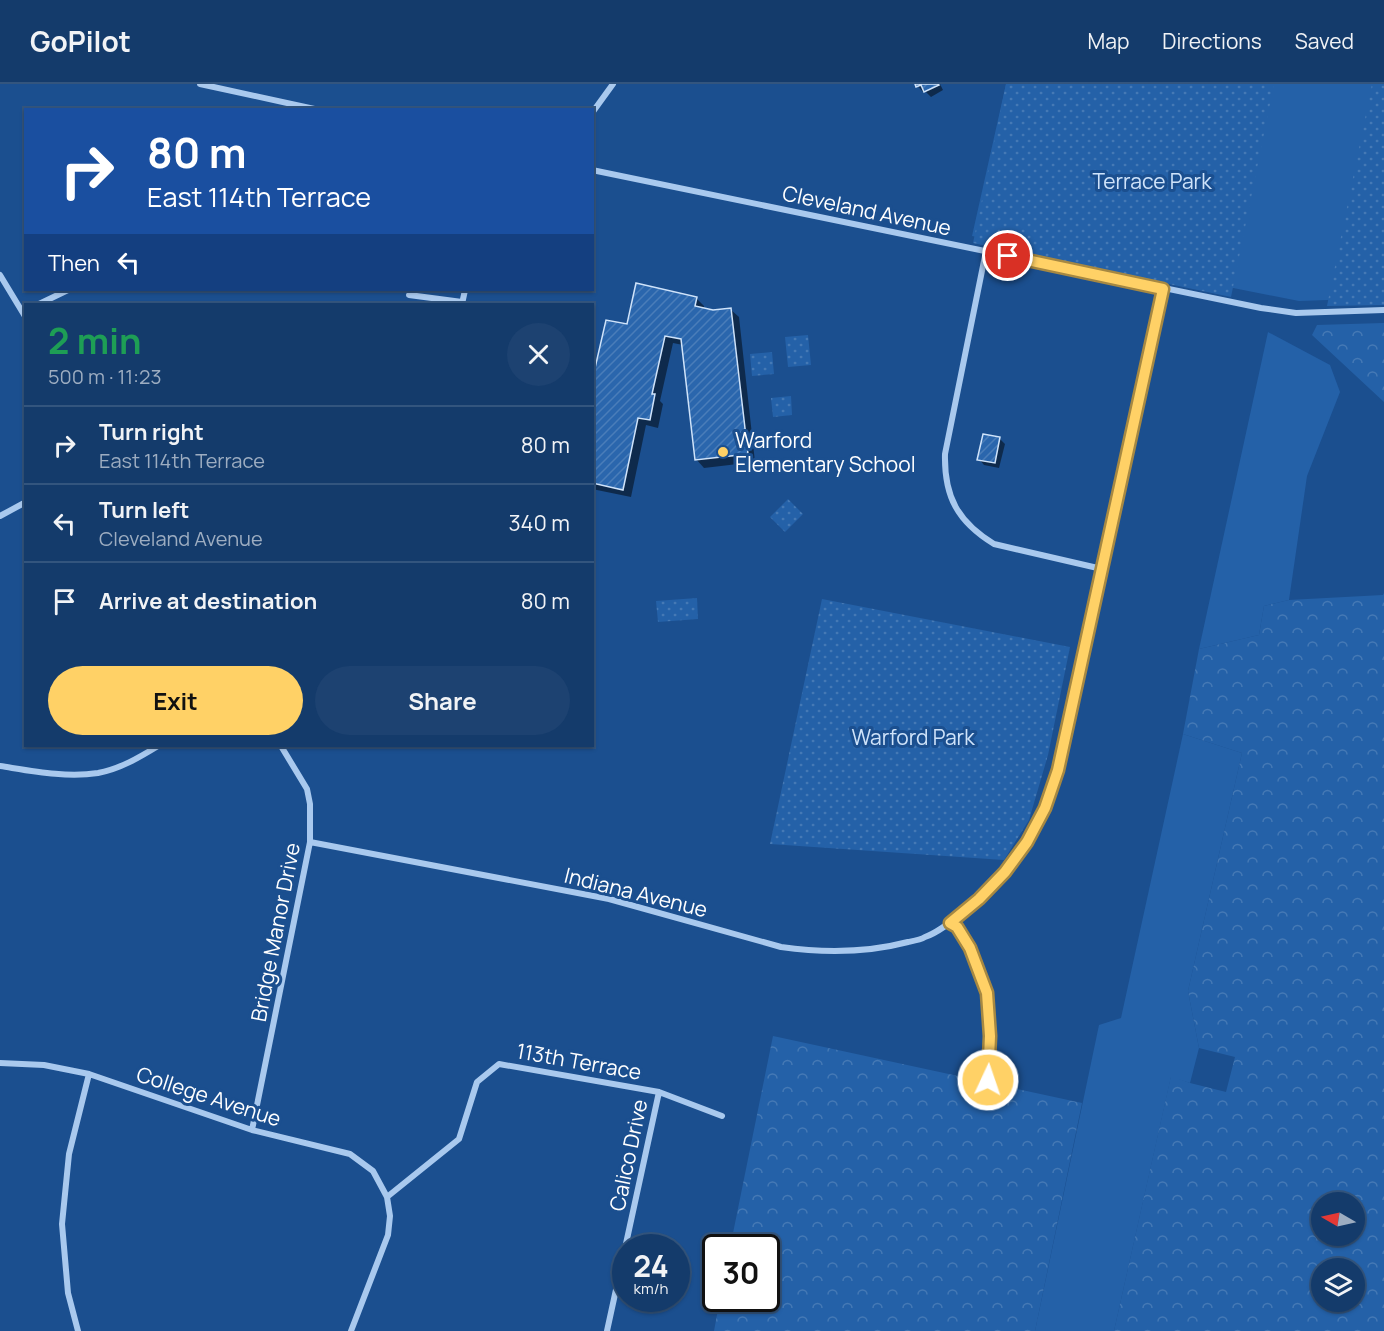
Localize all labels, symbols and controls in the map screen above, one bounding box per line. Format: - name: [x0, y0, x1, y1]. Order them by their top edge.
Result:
- text: GoPilot: [30, 22, 131, 60]
- text: Map: [1088, 27, 1129, 55]
- text: Directions: [1162, 27, 1262, 55]
- text: Saved: [1295, 27, 1354, 55]
- text: 80 m: [147, 123, 247, 181]
- icon: right: [48, 132, 126, 210]
- park label: Terrace Park: [1092, 167, 1212, 195]
- text: East 114th Terrace: [147, 178, 371, 215]
- street label: Cleveland Avenue: [780, 178, 954, 242]
- pin: [982, 230, 1033, 281]
- icon: arrive: [991, 239, 1024, 272]
- icon: left: [112, 246, 145, 279]
- text: Then: [48, 248, 100, 278]
- text: 2 min: [48, 316, 142, 365]
- button: close: [507, 323, 570, 386]
- text: 500 m · 11:23: [48, 363, 161, 390]
- text: Turn right: [99, 417, 204, 447]
- place label: Warford Elementary School: [735, 426, 916, 478]
- icon: right: [48, 429, 81, 462]
- text: 80 m: [521, 430, 570, 460]
- marker: Warford Elementary School: [716, 445, 730, 459]
- text: East 114th Terrace: [99, 447, 265, 474]
- text: Turn left: [99, 495, 189, 525]
- icon: left: [48, 507, 81, 540]
- text: 340 m: [508, 508, 570, 538]
- text: Cleveland Avenue: [99, 525, 263, 552]
- icon: arrive: [48, 585, 81, 618]
- text: Arrive at destination: [99, 586, 317, 616]
- text: 80 m: [521, 586, 570, 616]
- button: Exit: [48, 666, 303, 735]
- button: Share: [315, 666, 570, 735]
- park label: Warford Park: [851, 723, 975, 751]
- street label: Bridge Manor Drive: [244, 840, 306, 1024]
- street label: Indiana Avenue: [562, 861, 710, 923]
- street label: 113th Terrace: [514, 1036, 644, 1086]
- position arrow: [956, 1048, 1020, 1112]
- street label: College Avenue: [133, 1059, 285, 1133]
- street label: Calico Drive: [603, 1097, 653, 1213]
- north arrow: [1311, 1192, 1365, 1246]
- map controls: [1311, 1192, 1365, 1312]
- speed limit sign: 30: [702, 1234, 780, 1312]
- text: 24: [633, 1245, 669, 1286]
- button: layers: [1311, 1258, 1365, 1312]
- text: km/h: [634, 1278, 668, 1299]

